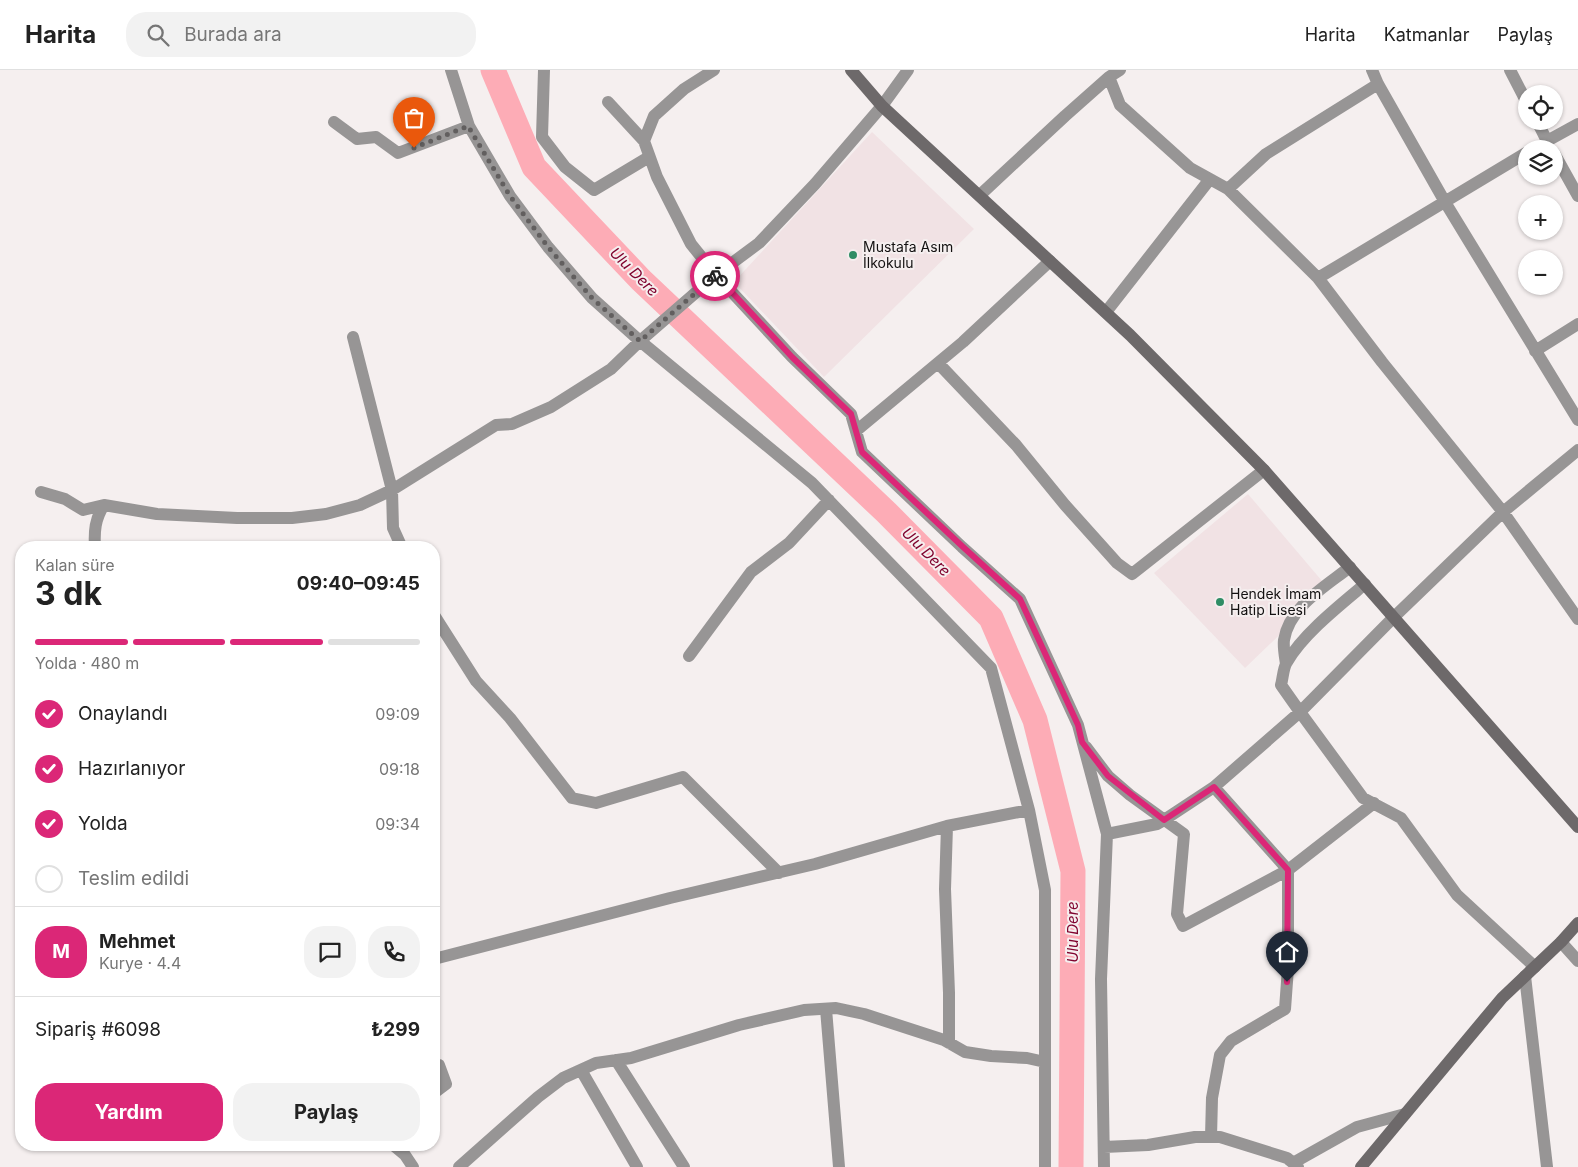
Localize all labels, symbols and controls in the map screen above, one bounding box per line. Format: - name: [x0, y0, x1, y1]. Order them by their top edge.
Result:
- search box: [126, 12, 476, 57]
- text: Harita: [25, 20, 96, 49]
- icon: search: [144, 21, 172, 49]
- text: Burada ara: [184, 23, 282, 46]
- text: Harita: [1305, 24, 1356, 45]
- text: Katmanlar: [1384, 24, 1469, 45]
- text: Paylaş: [1497, 24, 1553, 45]
- map controls: [1518, 85, 1563, 295]
- button: locate: [1518, 85, 1563, 130]
- pin: [393, 97, 435, 148]
- icon: bag: [400, 104, 428, 132]
- button: layers: [1518, 140, 1563, 185]
- button: +: [1518, 195, 1563, 240]
- place label: Mustafa Asım İlkokulu: [863, 238, 953, 271]
- water label: Ulu Dere: [606, 243, 663, 300]
- marker: Mustafa Asım İlkokulu: [847, 249, 859, 261]
- button: −: [1518, 250, 1563, 295]
- courier: [690, 251, 740, 301]
- icon: bike: [701, 262, 729, 290]
- water label: Ulu Dere: [898, 523, 955, 580]
- text: Kalan süre: [35, 555, 115, 575]
- text: 09:40–09:45: [297, 572, 420, 595]
- text: 3 dk: [35, 574, 102, 613]
- place label: Hendek İmam Hatip Lisesi: [1230, 585, 1321, 618]
- marker: Hendek İmam Hatip Lisesi: [1214, 596, 1226, 608]
- text: Yolda · 480 m: [35, 653, 139, 673]
- icon: check: [35, 700, 63, 728]
- text: Onaylandı: [78, 702, 168, 725]
- text: 09:09: [375, 704, 420, 724]
- icon: check: [35, 755, 63, 783]
- text: Hazırlanıyor: [78, 757, 185, 780]
- text: 09:18: [379, 759, 420, 779]
- icon: check: [35, 810, 63, 838]
- text: Yolda: [78, 812, 128, 835]
- text: 09:34: [375, 814, 420, 834]
- text: Teslim edildi: [78, 867, 189, 890]
- water label: Ulu Dere: [1063, 901, 1082, 963]
- button: chat: [304, 926, 356, 978]
- button: phone: [368, 926, 420, 978]
- text: Mehmet: [99, 930, 175, 953]
- pin: [1266, 931, 1308, 982]
- icon: home: [1273, 938, 1301, 966]
- text: M: [52, 940, 70, 963]
- text: Kurye · 4.4: [99, 953, 181, 973]
- text: Sipariş #6098: [35, 1018, 161, 1041]
- text: ₺299: [371, 1018, 420, 1041]
- button: Yardım: [35, 1083, 223, 1141]
- button: Paylaş: [233, 1083, 420, 1141]

